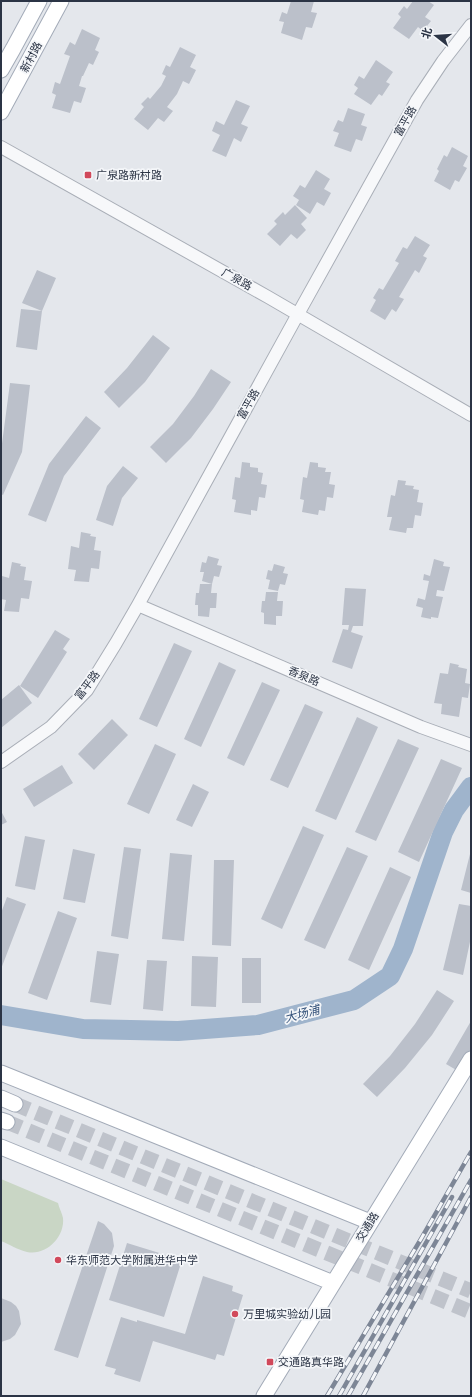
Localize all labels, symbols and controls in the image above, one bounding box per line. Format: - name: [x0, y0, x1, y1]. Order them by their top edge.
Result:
- north arrow: [416, 16, 456, 56]
- text: 北: [418, 26, 434, 40]
- street label: 新村路: [17, 39, 44, 74]
- street label: 富平路: [391, 103, 418, 138]
- place label: 广泉路新村路: [96, 168, 162, 181]
- marker: 广泉路新村路: [83, 170, 93, 180]
- street label: 广泉路: [220, 265, 255, 292]
- street label: 富平路: [234, 386, 261, 421]
- street label: 香泉路: [286, 663, 322, 688]
- street label: 富平路: [71, 668, 102, 702]
- water label: 大场浦: [283, 1001, 323, 1025]
- street label: 交通路: [352, 1209, 381, 1244]
- place label: 华东师范大学附属进华中学: [66, 1253, 198, 1266]
- marker: 华东师范大学附属进华中学: [53, 1255, 63, 1265]
- place label: 万里城实验幼儿园: [243, 1307, 331, 1320]
- marker: 万里城实验幼儿园: [230, 1309, 240, 1319]
- place label: 交通路真华路: [278, 1355, 344, 1368]
- marker: 交通路真华路: [265, 1357, 275, 1367]

